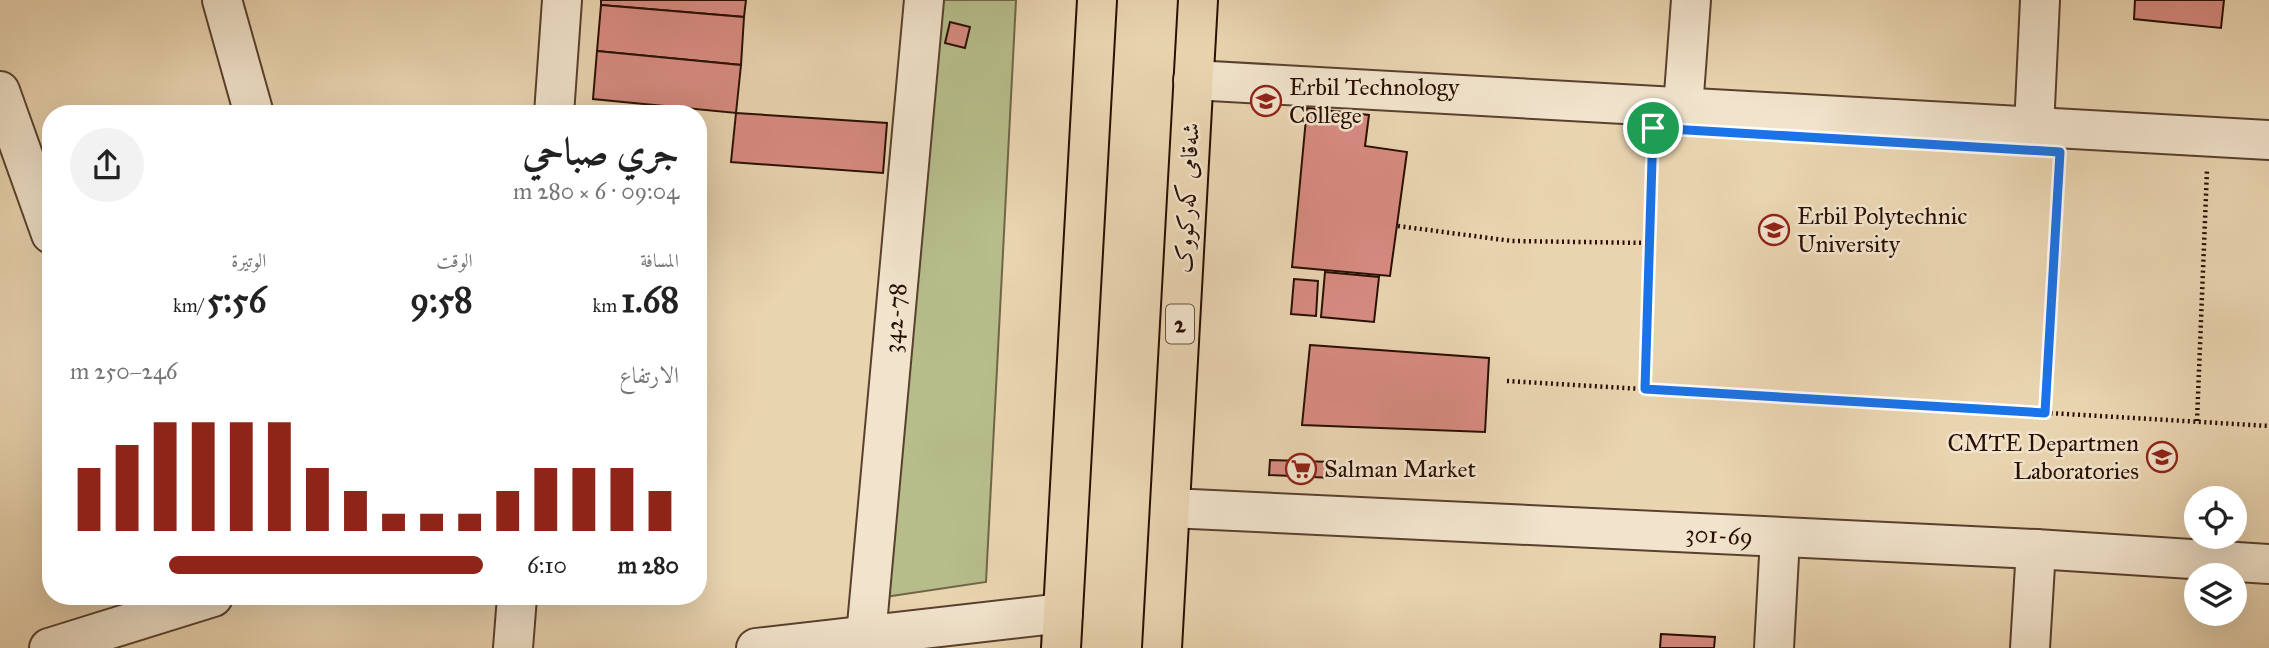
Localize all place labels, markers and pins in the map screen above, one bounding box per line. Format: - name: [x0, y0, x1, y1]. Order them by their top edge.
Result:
- place label: Erbil Technology College: [1289, 72, 1460, 130]
- school or university icon: Erbil Technology College: [1249, 84, 1283, 118]
- pin: [1623, 98, 1683, 158]
- place label: Erbil Polytechnic University: [1797, 201, 1967, 259]
- school or university icon: Erbil Polytechnic University: [1757, 213, 1791, 247]
- place label: CMTE Departmen Laboratories: [1947, 428, 2139, 486]
- school or university icon: CMTE Departmen Laboratories: [2145, 440, 2179, 474]
- supermarket icon: Salman Market: [1284, 452, 1318, 486]
- place label: Salman Market: [1324, 454, 1477, 484]

